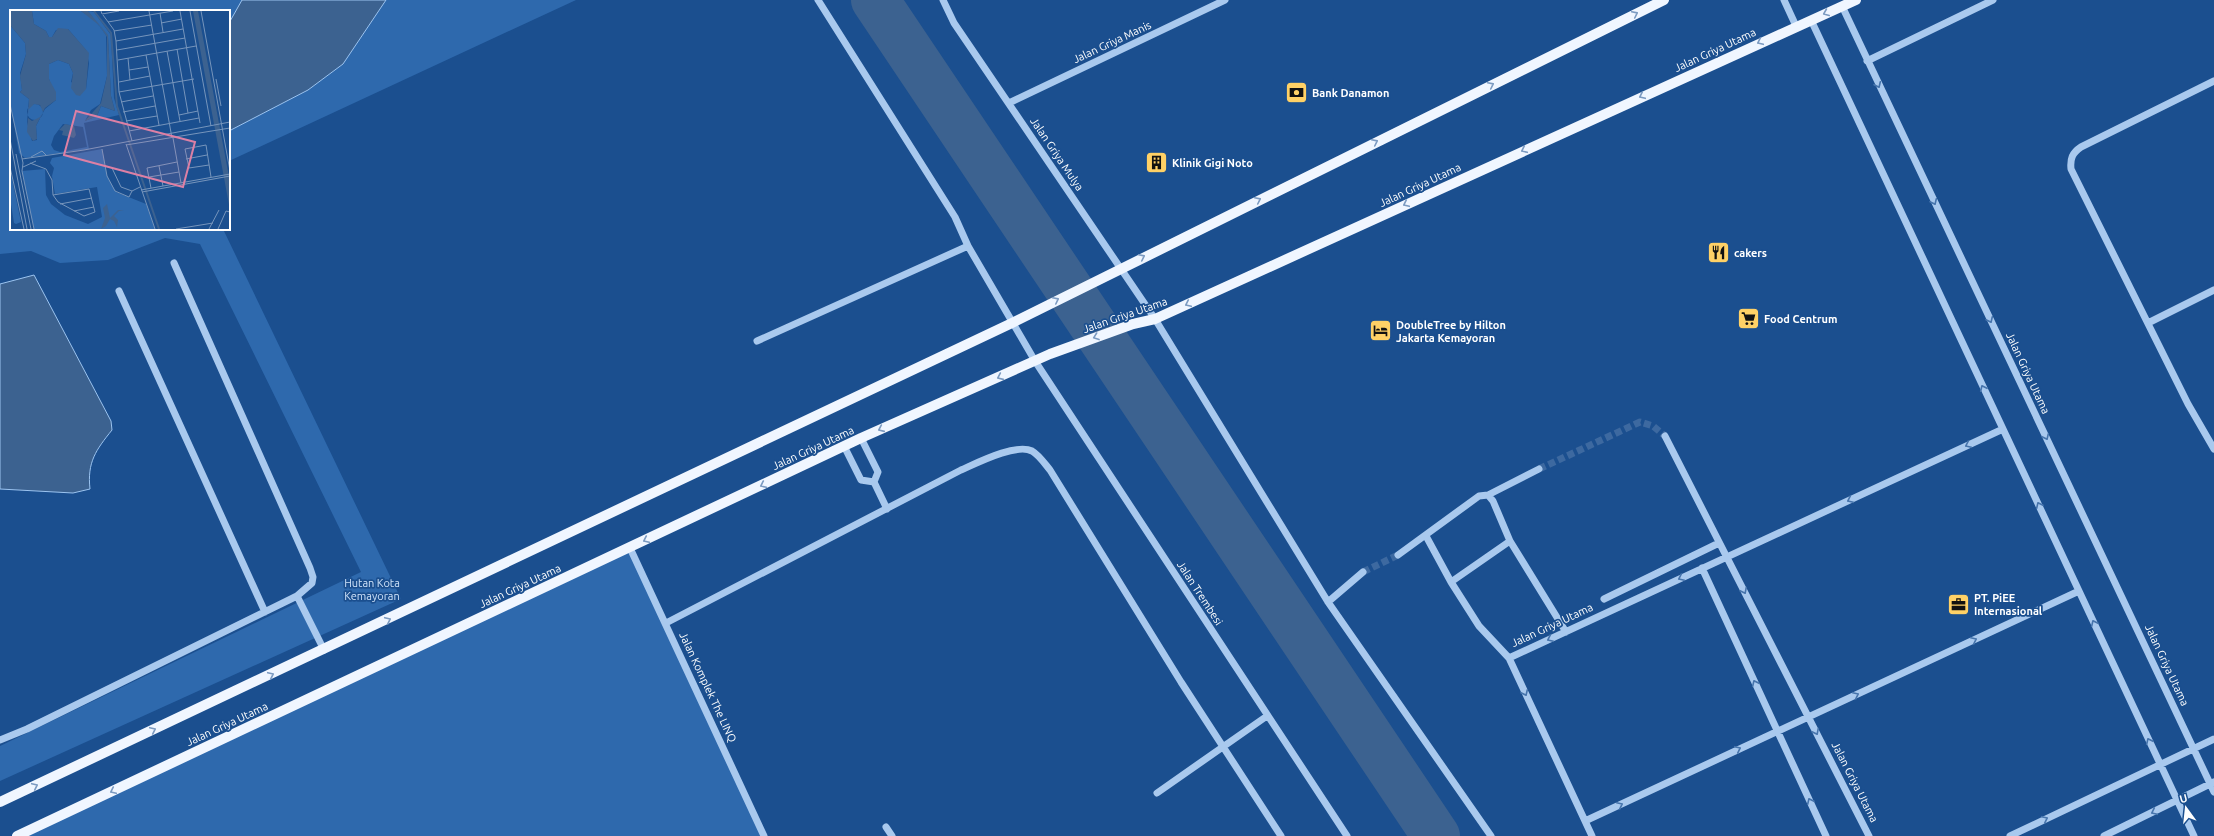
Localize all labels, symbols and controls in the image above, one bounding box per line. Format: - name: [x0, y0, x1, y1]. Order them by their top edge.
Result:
- one-way arrow: [1822, 8, 1830, 16]
- inset map: [10, 10, 230, 230]
- one-way arrow: [1631, 11, 1639, 19]
- street label: Jalan Griya Manis: [1071, 19, 1153, 65]
- street label: Jalan Griya Utama: [1672, 26, 1758, 74]
- one-way arrow: [1757, 37, 1765, 45]
- bank icon: Bank Danamon: [1284, 80, 1310, 106]
- one-way arrow: [1873, 81, 1881, 88]
- one-way arrow: [1487, 82, 1495, 90]
- place label: Bank Danamon: [1312, 87, 1389, 99]
- one-way arrow: [1639, 91, 1647, 99]
- street label: Jalan Griya Mulya: [1028, 115, 1086, 193]
- one-way arrow: [1371, 139, 1378, 147]
- one-way arrow: [1521, 145, 1528, 153]
- building icon: Klinik Gigi Noto: [1144, 150, 1170, 176]
- place label: Klinik Gigi Noto: [1172, 157, 1253, 169]
- street label: Jalan Griya Utama: [1377, 161, 1463, 209]
- one-way arrow: [1254, 197, 1261, 205]
- one-way arrow: [1929, 198, 1937, 206]
- one-way arrow: [1402, 199, 1410, 207]
- restaurant icon: cakers: [1706, 240, 1732, 266]
- place label: cakers: [1734, 247, 1767, 259]
- one-way arrow: [1137, 254, 1145, 262]
- street label: Jalan Griya Utama: [1081, 295, 1169, 335]
- one-way arrow: [1052, 297, 1059, 305]
- one-way arrow: [1184, 299, 1192, 307]
- supermarket icon: Food Centrum: [1736, 306, 1762, 332]
- place label: Food Centrum: [1764, 313, 1837, 325]
- one-way arrow: [1985, 316, 1993, 323]
- hotel icon: DoubleTree by Hilton Jakarta Kemayoran: [1367, 318, 1393, 344]
- place label: DoubleTree by Hilton Jakarta Kemayoran: [1396, 319, 1506, 344]
- street label: Jalan Griya Utama: [2004, 330, 2052, 416]
- one-way arrow: [1093, 333, 1100, 341]
- one-way arrow: [996, 372, 1004, 380]
- one-way arrow: [1980, 384, 1988, 391]
- street label: Jalan Griya Utama: [770, 424, 856, 472]
- one-way arrow: [877, 424, 885, 432]
- one-way arrow: [2041, 433, 2048, 441]
- one-way arrow: [1964, 440, 1972, 448]
- one-way arrow: [760, 480, 767, 488]
- one-way arrow: [1846, 495, 1854, 503]
- one-way arrow: [2036, 502, 2044, 510]
- one-way arrow: [642, 535, 650, 543]
- street label: Jalan Trembesi: [1175, 559, 1225, 627]
- street label: Jalan Griya Utama: [477, 562, 563, 610]
- one-way arrow: [1677, 573, 1685, 581]
- park label: Hutan Kota Kemayoran: [344, 577, 400, 602]
- one-way arrow: [1740, 587, 1747, 595]
- office icon: PT. PiEE Internasional: [1946, 591, 1972, 617]
- place label: PT. PiEE Internasional: [1974, 592, 2043, 617]
- street label: Jalan Griya Utama: [1509, 601, 1595, 649]
- one-way arrow: [384, 617, 391, 625]
- one-way arrow: [2091, 620, 2099, 627]
- street label: Jalan Griya Utama: [2143, 622, 2191, 708]
- street label: Jalan Komplek The LINQ: [677, 630, 739, 744]
- one-way arrow: [1547, 634, 1555, 642]
- one-way arrow: [1969, 637, 1977, 645]
- one-way arrow: [266, 672, 274, 680]
- one-way arrow: [1752, 679, 1760, 687]
- one-way arrow: [1520, 689, 1528, 697]
- one-way arrow: [1852, 692, 1859, 700]
- street label: Jalan Griya Utama: [184, 700, 270, 748]
- one-way arrow: [149, 727, 156, 735]
- one-way arrow: [1811, 728, 1819, 735]
- one-way arrow: [2146, 737, 2154, 745]
- street label: Jalan Griya Utama: [1830, 740, 1880, 824]
- one-way arrow: [1734, 746, 1741, 754]
- one-way arrow: [31, 783, 39, 791]
- one-way arrow: [109, 786, 117, 794]
- north arrow: [2166, 788, 2206, 828]
- text: U: [2178, 792, 2189, 805]
- one-way arrow: [1807, 797, 1815, 805]
- one-way arrow: [1616, 802, 1624, 810]
- one-way arrow: [2151, 807, 2159, 815]
- one-way arrow: [2041, 816, 2048, 824]

